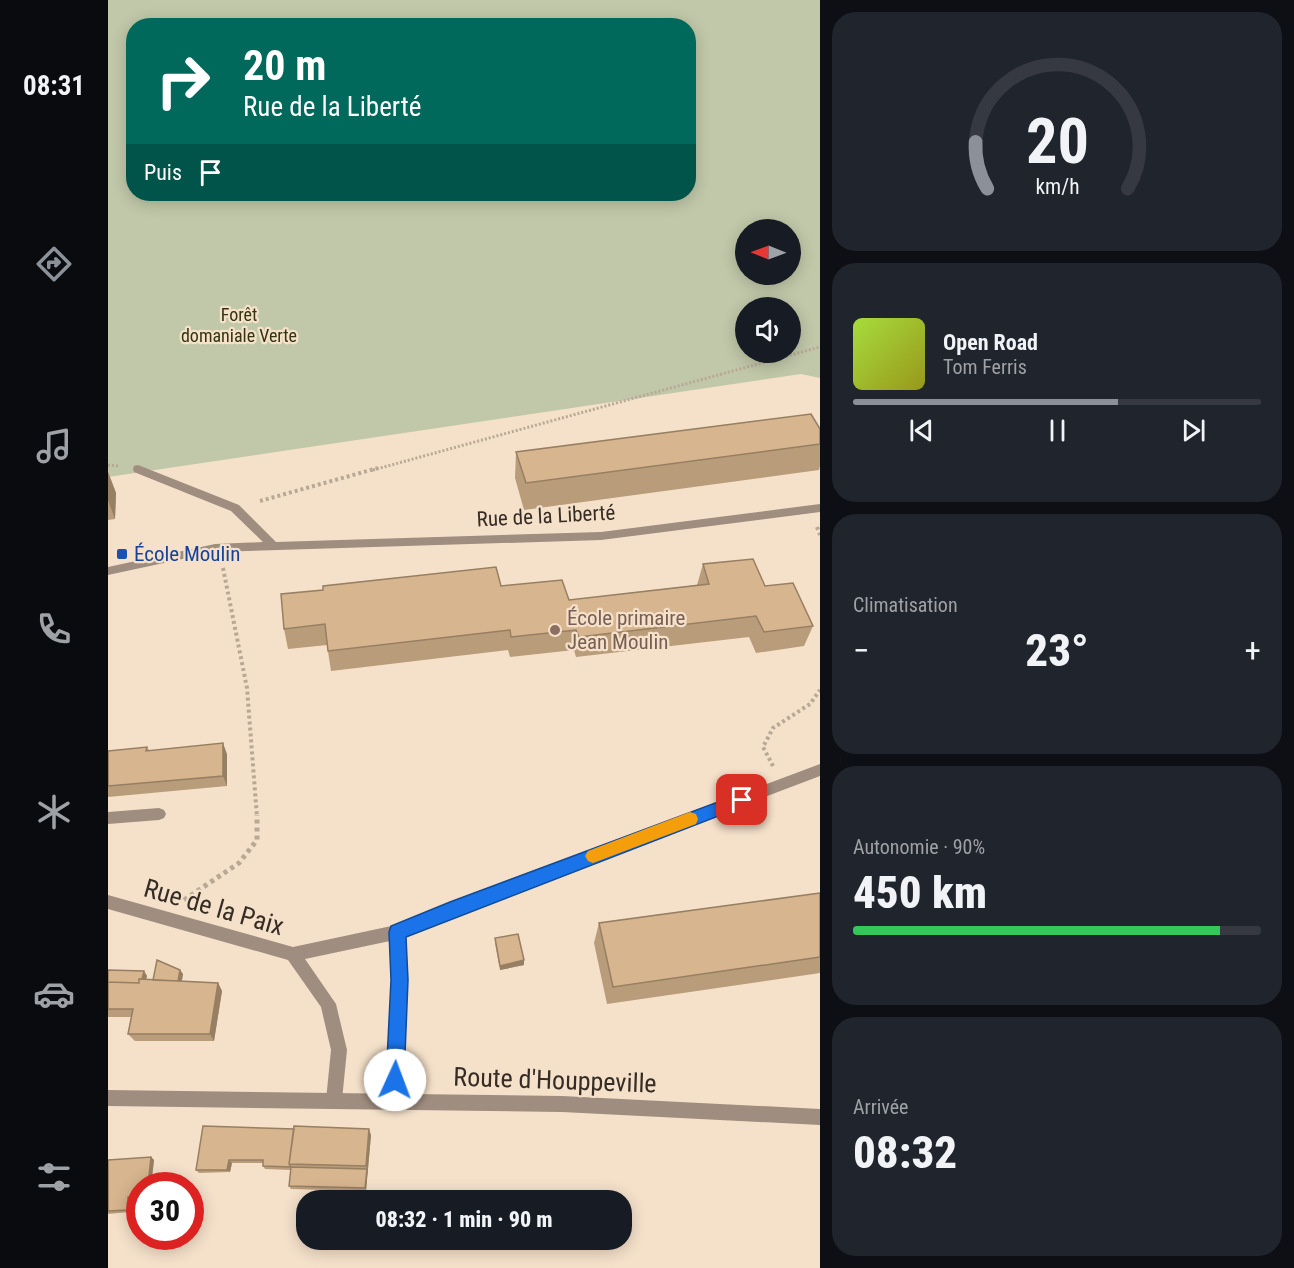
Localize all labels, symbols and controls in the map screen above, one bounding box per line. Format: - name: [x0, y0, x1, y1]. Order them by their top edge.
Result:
- text: 20 m: [243, 41, 326, 90]
- icon: right: [144, 42, 222, 120]
- text: 08:31: [23, 70, 85, 102]
- text: Rue de la Liberté: [243, 91, 421, 123]
- text: 20: [1025, 105, 1089, 178]
- icon: arrive: [194, 156, 227, 189]
- text: Puis: [144, 160, 182, 185]
- text: km/h: [1035, 174, 1079, 199]
- north arrow: [735, 219, 801, 285]
- map controls: [735, 219, 801, 363]
- icon: directions: [33, 243, 75, 285]
- button: sound: [735, 297, 801, 363]
- park label: Forêt domaniale Verte: [181, 304, 297, 346]
- text: Open Road: [943, 330, 1038, 355]
- text: Tom Ferris: [943, 355, 1027, 379]
- icon: previous: [905, 414, 938, 447]
- icon: pause: [1041, 414, 1074, 447]
- icon: next: [1177, 414, 1210, 447]
- icon: music: [33, 425, 75, 467]
- street label: Rue de la Liberté: [476, 500, 616, 532]
- place label: École Moulin: [134, 542, 240, 566]
- marker: École Moulin: [115, 547, 129, 561]
- text: Climatisation: [853, 593, 958, 617]
- place label: École primaire Jean Moulin: [567, 606, 685, 654]
- icon: phone: [33, 608, 75, 650]
- marker: École primaire Jean Moulin: [548, 623, 562, 637]
- text: 23°: [1025, 624, 1089, 677]
- text: −: [853, 631, 870, 670]
- text: +: [1245, 631, 1261, 670]
- pin: [716, 774, 767, 825]
- icon: arrive: [725, 783, 758, 816]
- icon: climate: [33, 791, 75, 833]
- text: Autonomie · 90%: [853, 835, 985, 859]
- text: 450 km: [853, 866, 987, 919]
- street label: Rue de la Paix: [141, 873, 287, 941]
- icon: car: [33, 973, 75, 1015]
- position arrow: [363, 1048, 427, 1112]
- street label: Route d'Houppeville: [453, 1061, 657, 1099]
- text: Arrivée: [853, 1095, 909, 1119]
- text: 08:32: [853, 1126, 957, 1179]
- icon: filters: [33, 1156, 75, 1198]
- speed limit sign: 30: [126, 1172, 204, 1250]
- text: 08:32 · 1 min · 90 m: [376, 1207, 552, 1232]

